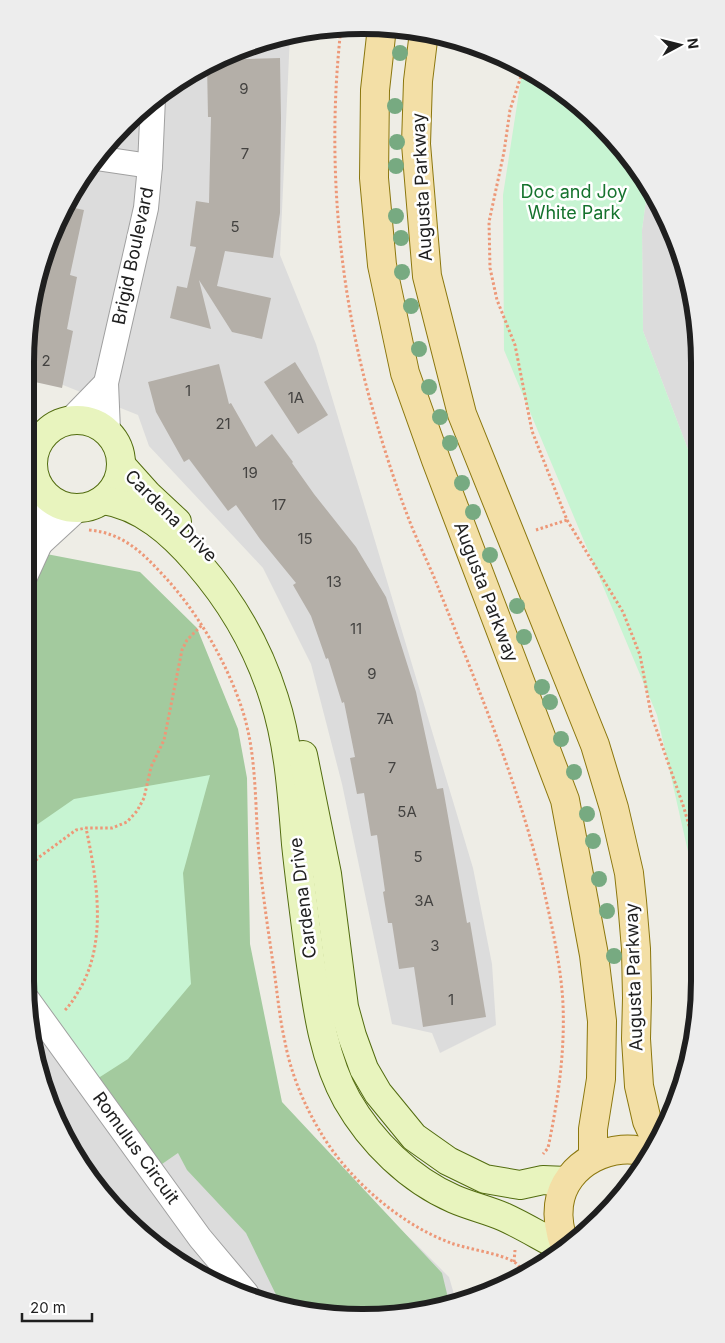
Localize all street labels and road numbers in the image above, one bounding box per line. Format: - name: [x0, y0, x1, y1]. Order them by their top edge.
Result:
- street label: Augusta Parkway: [407, 112, 436, 262]
- street label: Brigid Boulevard: [108, 185, 157, 327]
- street label: Cardena Drive: [121, 465, 222, 566]
- street label: Augusta Parkway: [450, 519, 523, 665]
- street label: Cardena Drive: [285, 836, 320, 960]
- street label: Augusta Parkway: [620, 902, 647, 1052]
- street label: Romulus Circuit: [89, 1088, 184, 1208]

